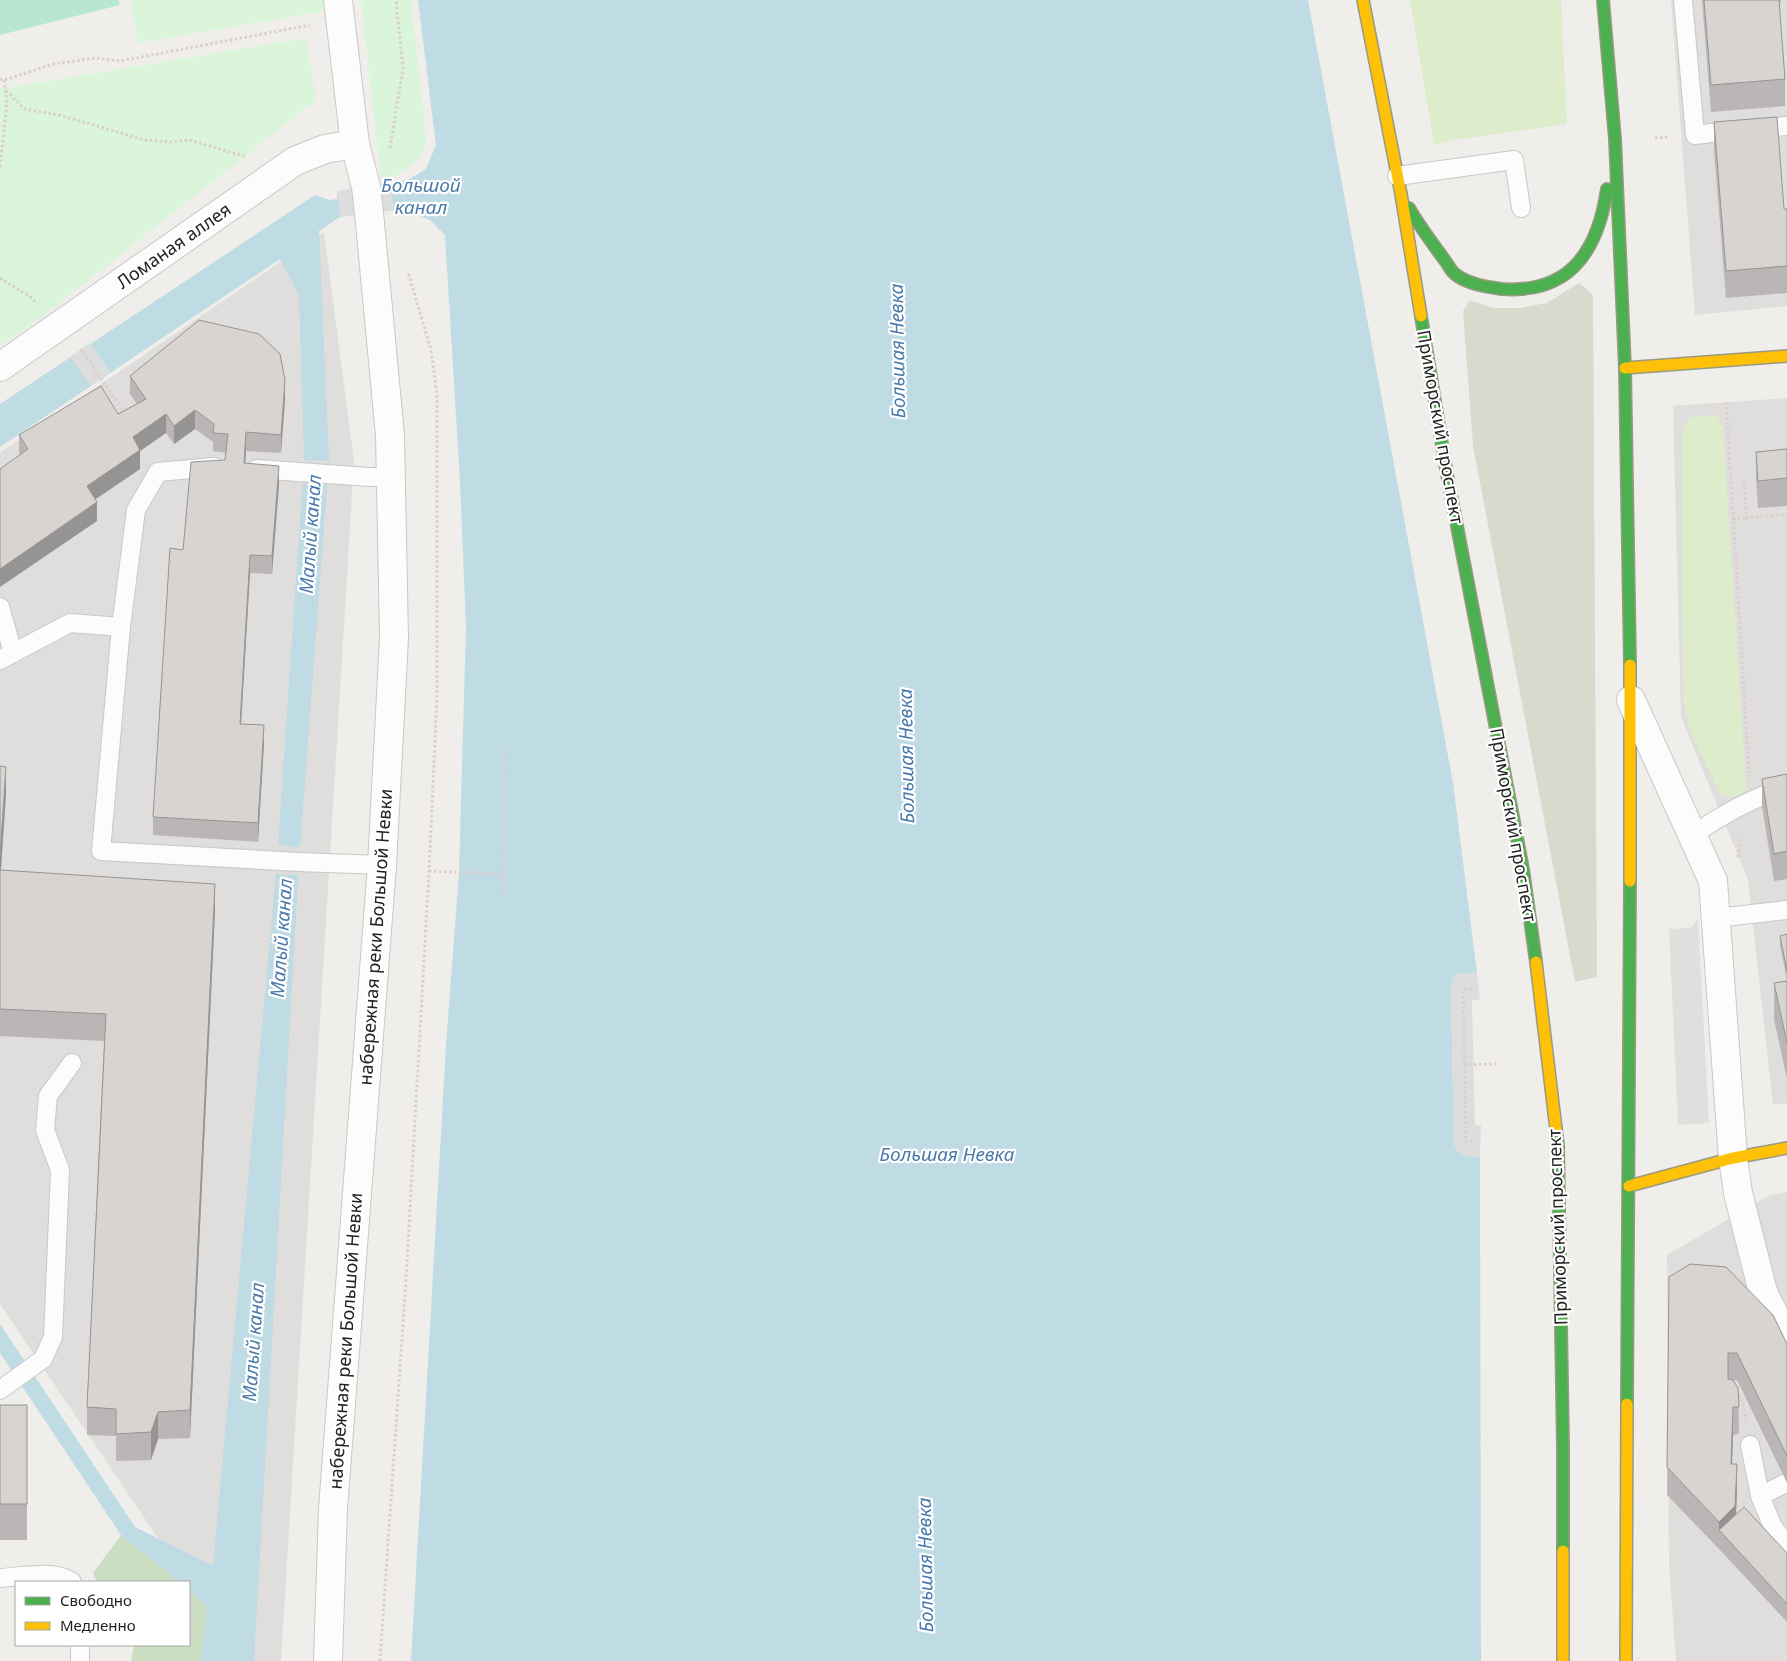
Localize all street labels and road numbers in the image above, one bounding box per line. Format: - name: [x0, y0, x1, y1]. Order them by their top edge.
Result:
- street label: Ломаная аллея: [111, 197, 235, 294]
- street label: Приморский проспект: [1412, 328, 1470, 526]
- street label: Приморский проспект: [1485, 726, 1543, 924]
- street label: набережная реки Большой Невки: [353, 788, 397, 1086]
- street label: Приморский проспект: [1542, 1128, 1572, 1326]
- street label: набережная реки Большой Невки: [323, 1192, 367, 1490]

